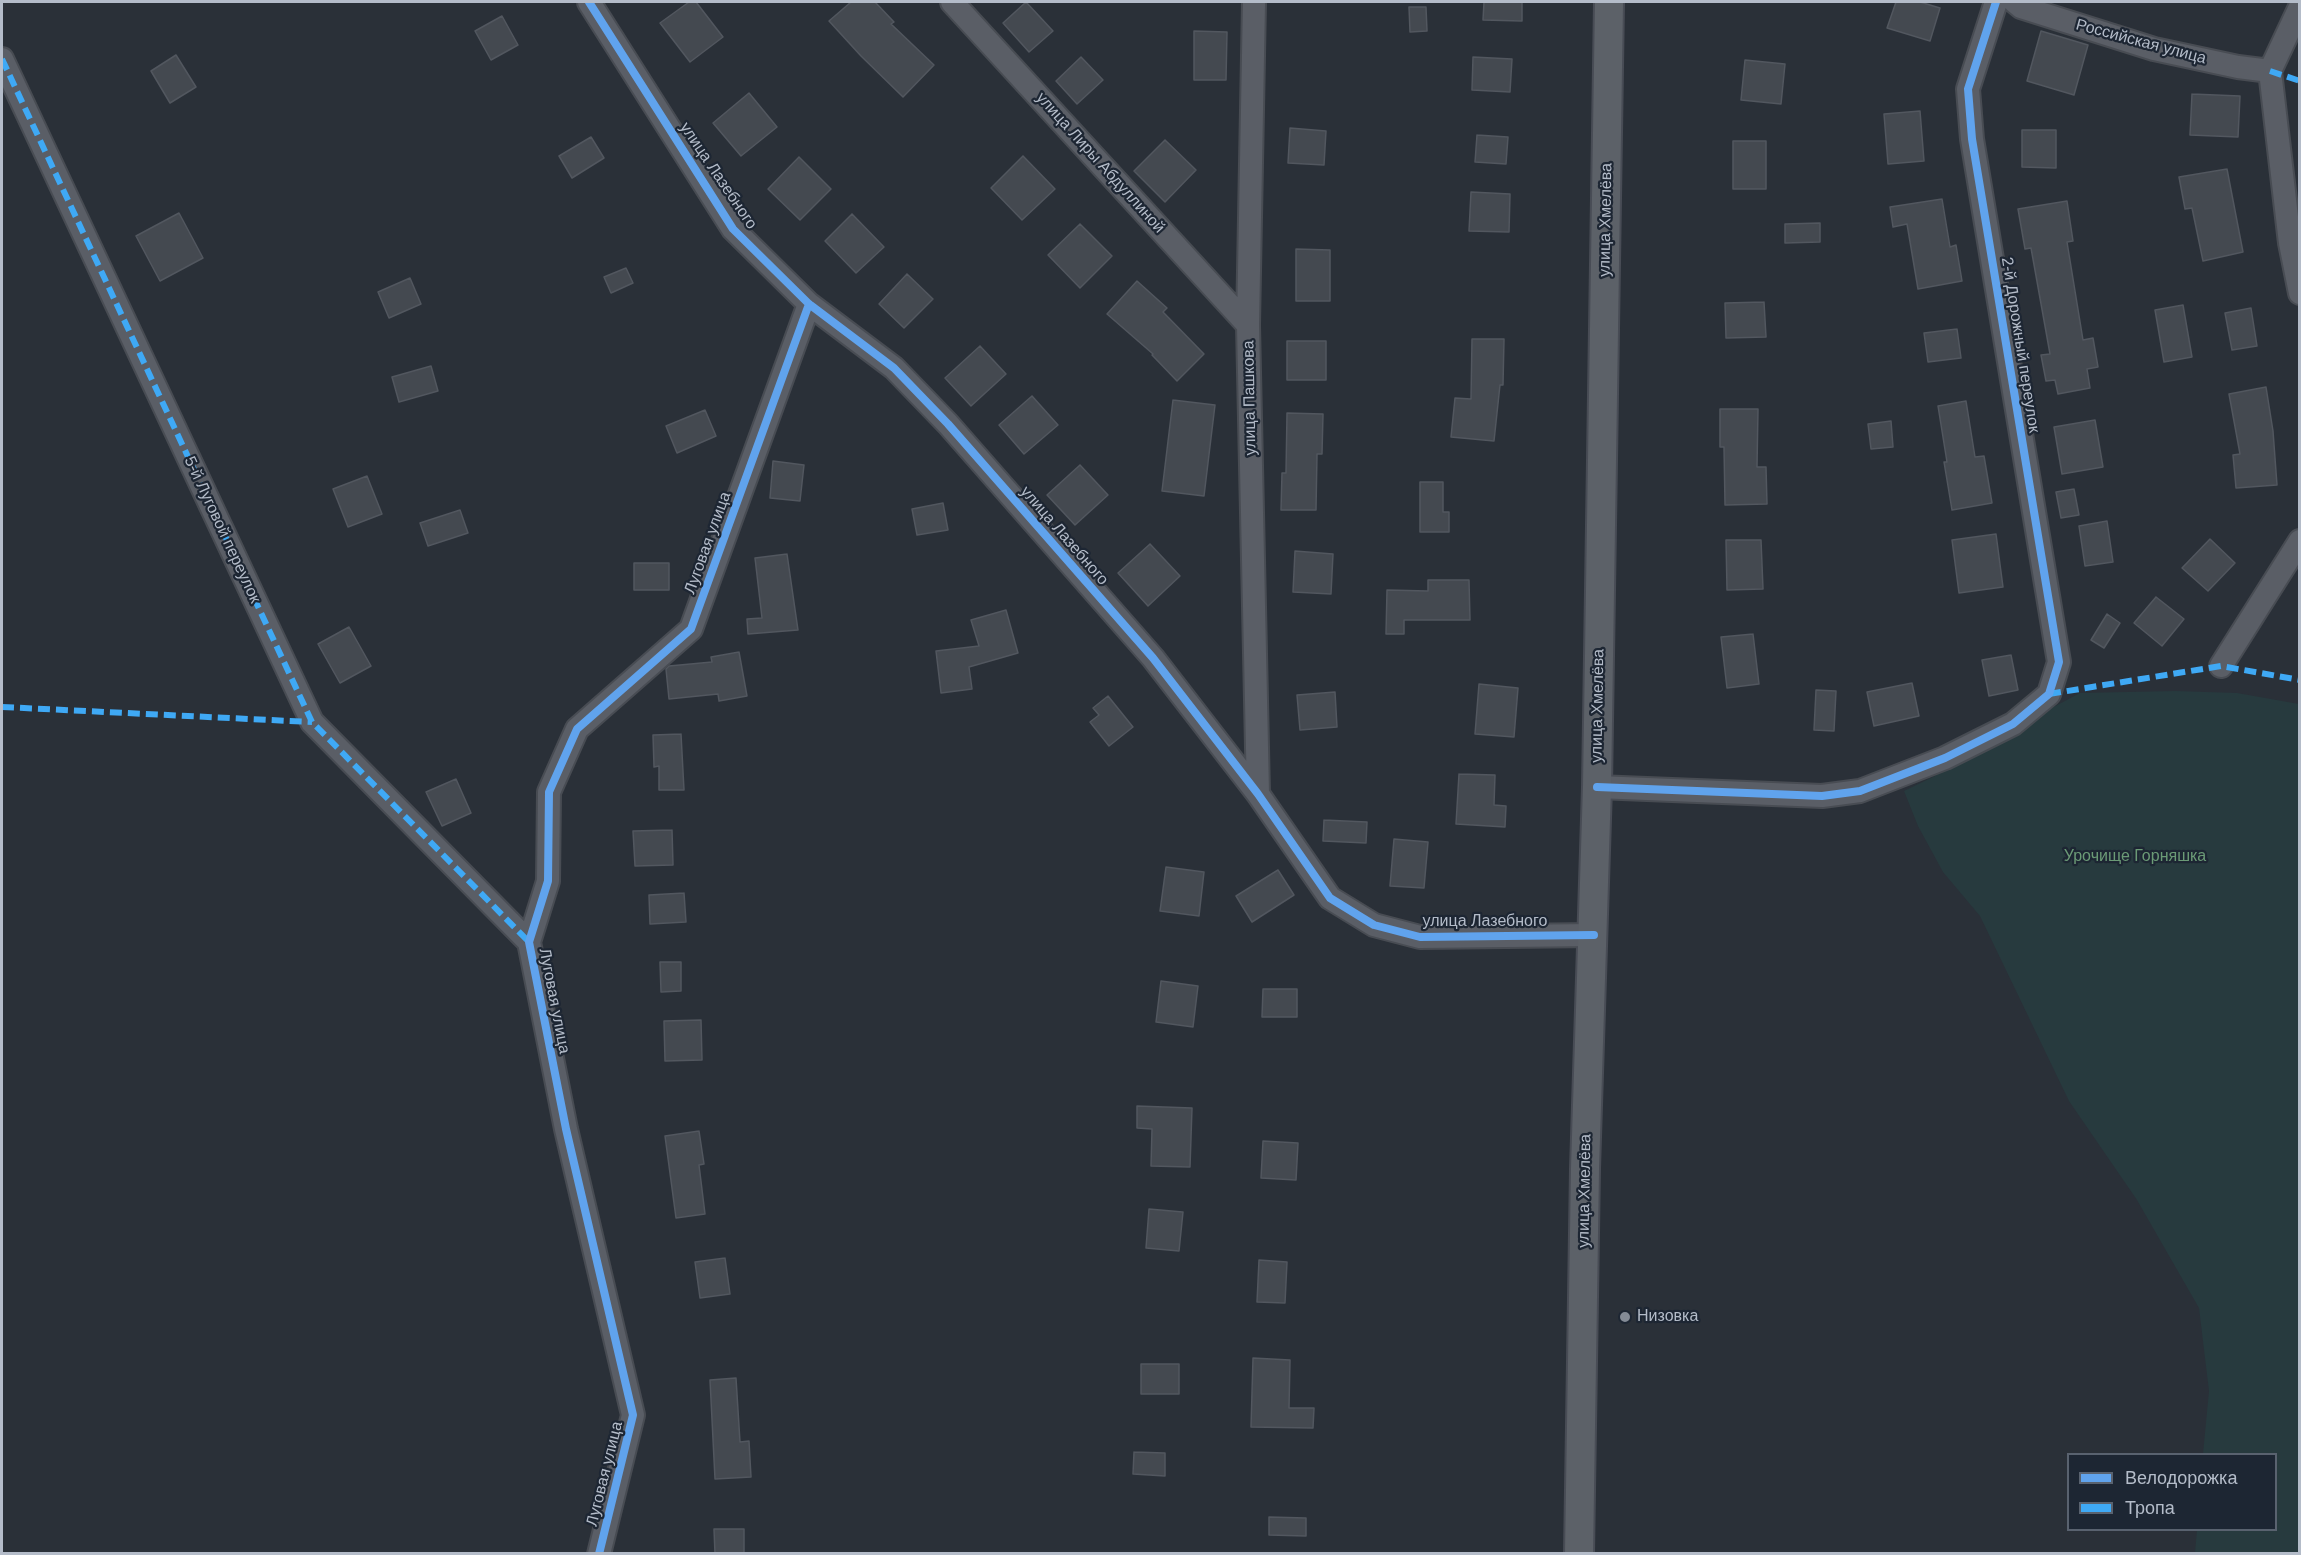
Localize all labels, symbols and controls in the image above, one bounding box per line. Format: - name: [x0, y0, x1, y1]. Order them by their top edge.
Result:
- street label: Российская улица: [2074, 15, 2208, 69]
- street label: улица Лиры Абдуллиной: [1032, 89, 1168, 237]
- street label: улица Лазебного: [675, 119, 761, 233]
- street label: улица Хмелёва: [1595, 163, 1617, 277]
- street label: 2-й Дорожный переулок: [1997, 256, 2043, 434]
- street label: улица Пашкова: [1239, 340, 1261, 456]
- street label: 5-й Луговой переулок: [180, 454, 264, 606]
- street label: улица Лазебного: [1016, 483, 1112, 589]
- street label: Луговая улица: [681, 489, 735, 597]
- street label: улица Хмелёва: [1587, 649, 1609, 763]
- park label: Урочище Горняшка: [2064, 847, 2206, 867]
- street label: улица Лазебного: [1423, 912, 1547, 932]
- street label: Луговая улица: [534, 946, 574, 1056]
- street label: улица Хмелёва: [1574, 1134, 1596, 1248]
- place label: Низовка: [1637, 1307, 1698, 1327]
- marker: Низовка: [1618, 1310, 1632, 1324]
- street label: Луговая улица: [583, 1420, 627, 1528]
- legend: [2067, 1453, 2277, 1531]
- text: Велодорожка: [2125, 1468, 2237, 1488]
- text: Тропа: [2125, 1498, 2175, 1518]

